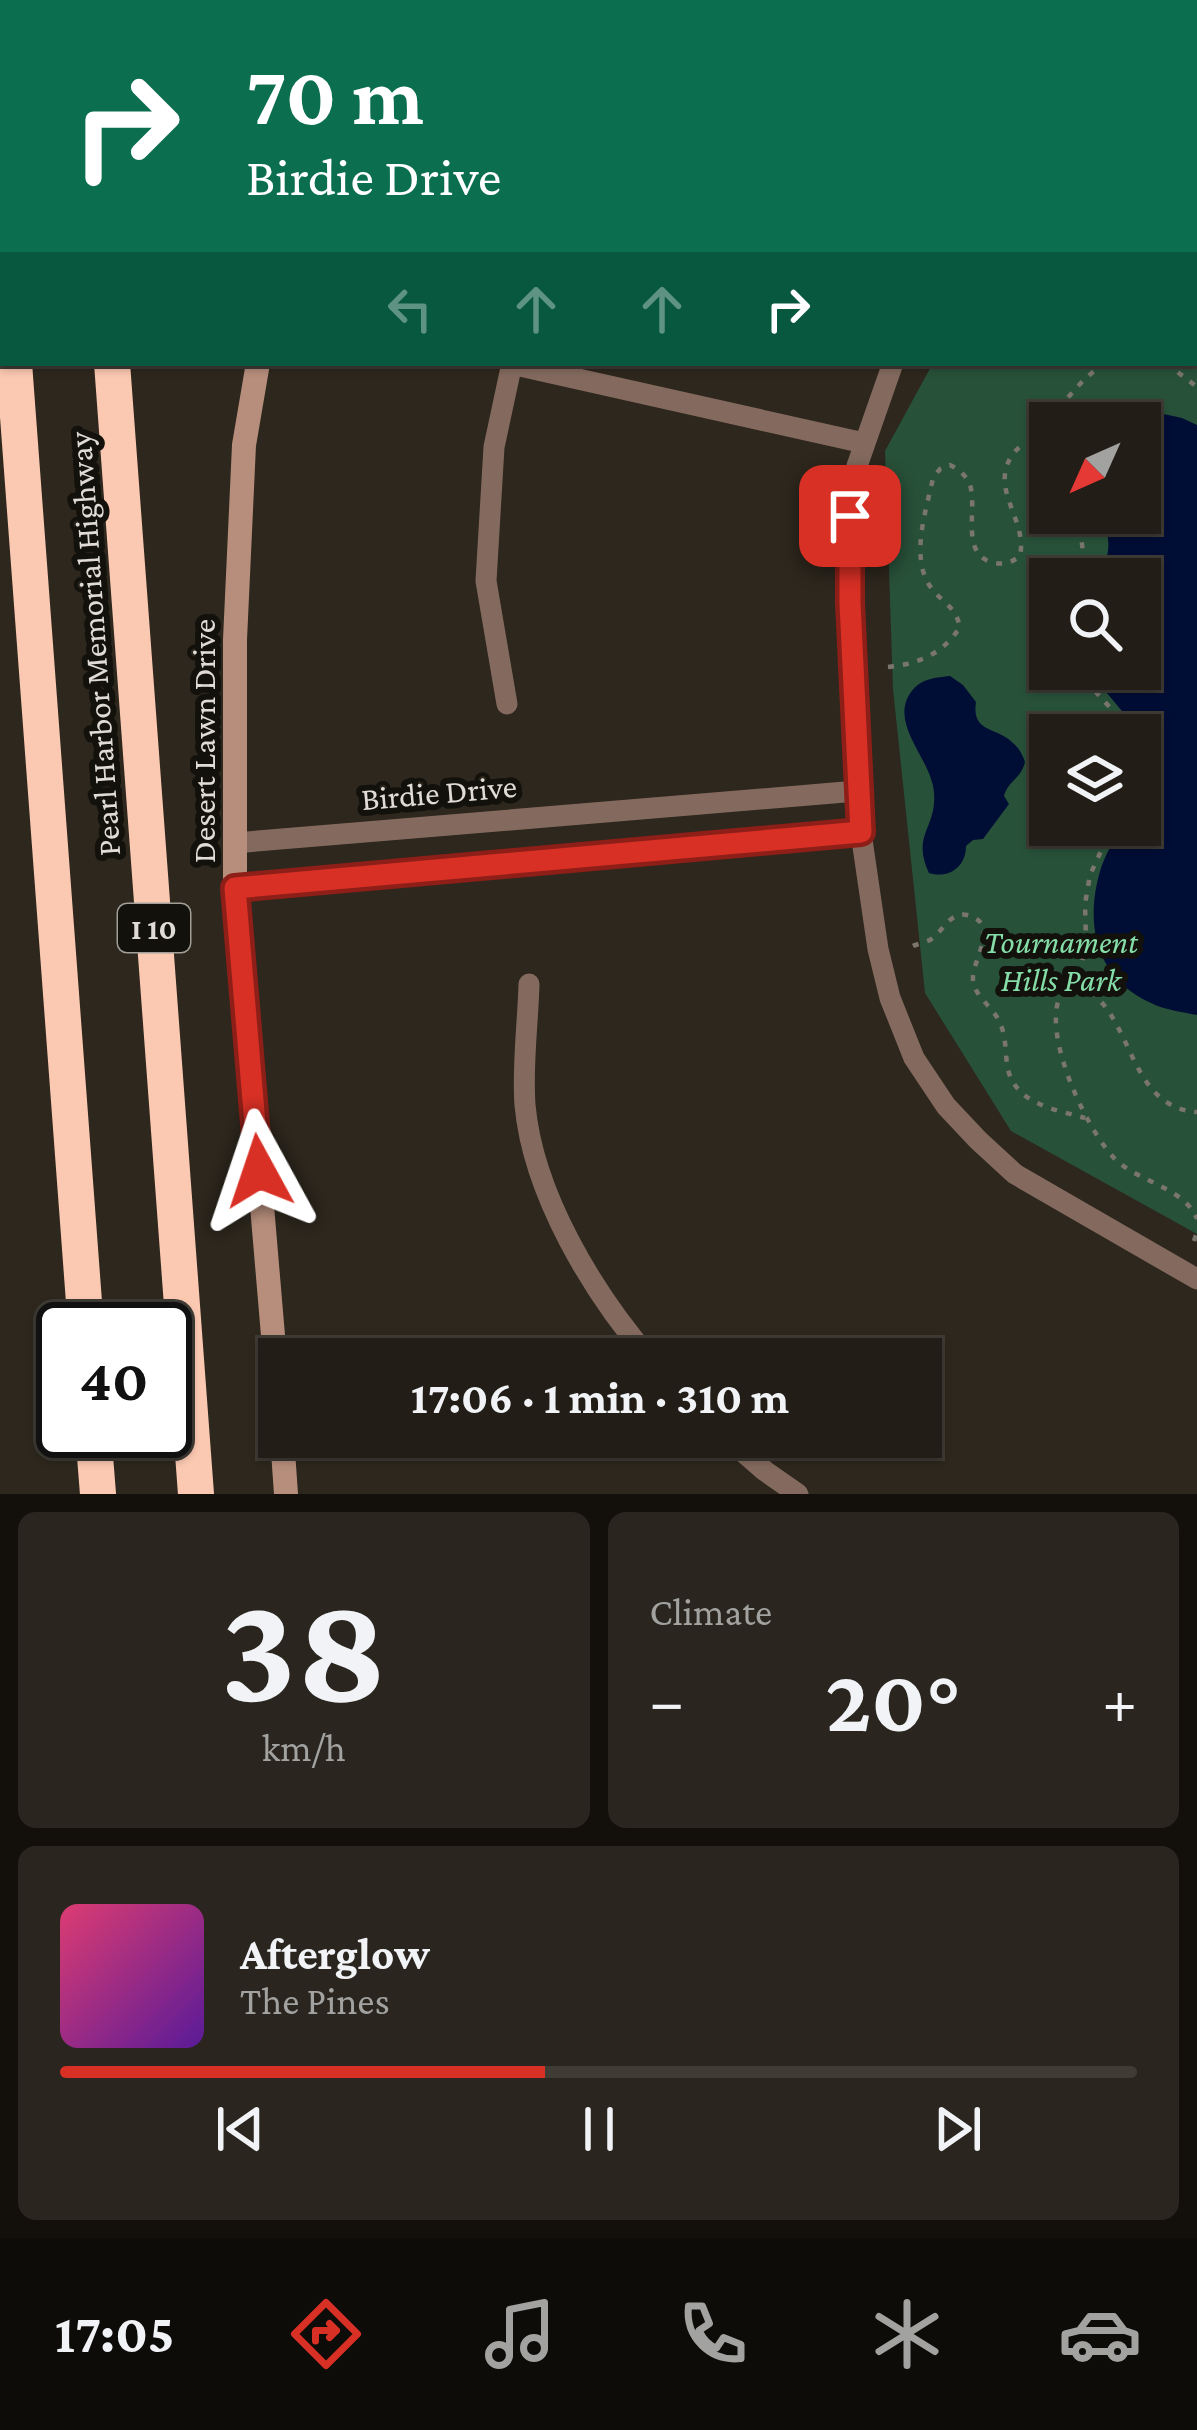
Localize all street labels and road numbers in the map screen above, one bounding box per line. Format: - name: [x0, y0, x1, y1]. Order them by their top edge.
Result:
- street label: Pearl Harbor Memorial Highway: [61, 430, 127, 857]
- street label: Desert Lawn Drive: [185, 619, 222, 863]
- street label: Birdie Drive: [360, 767, 518, 817]
- road number: I 10: [118, 904, 190, 952]

